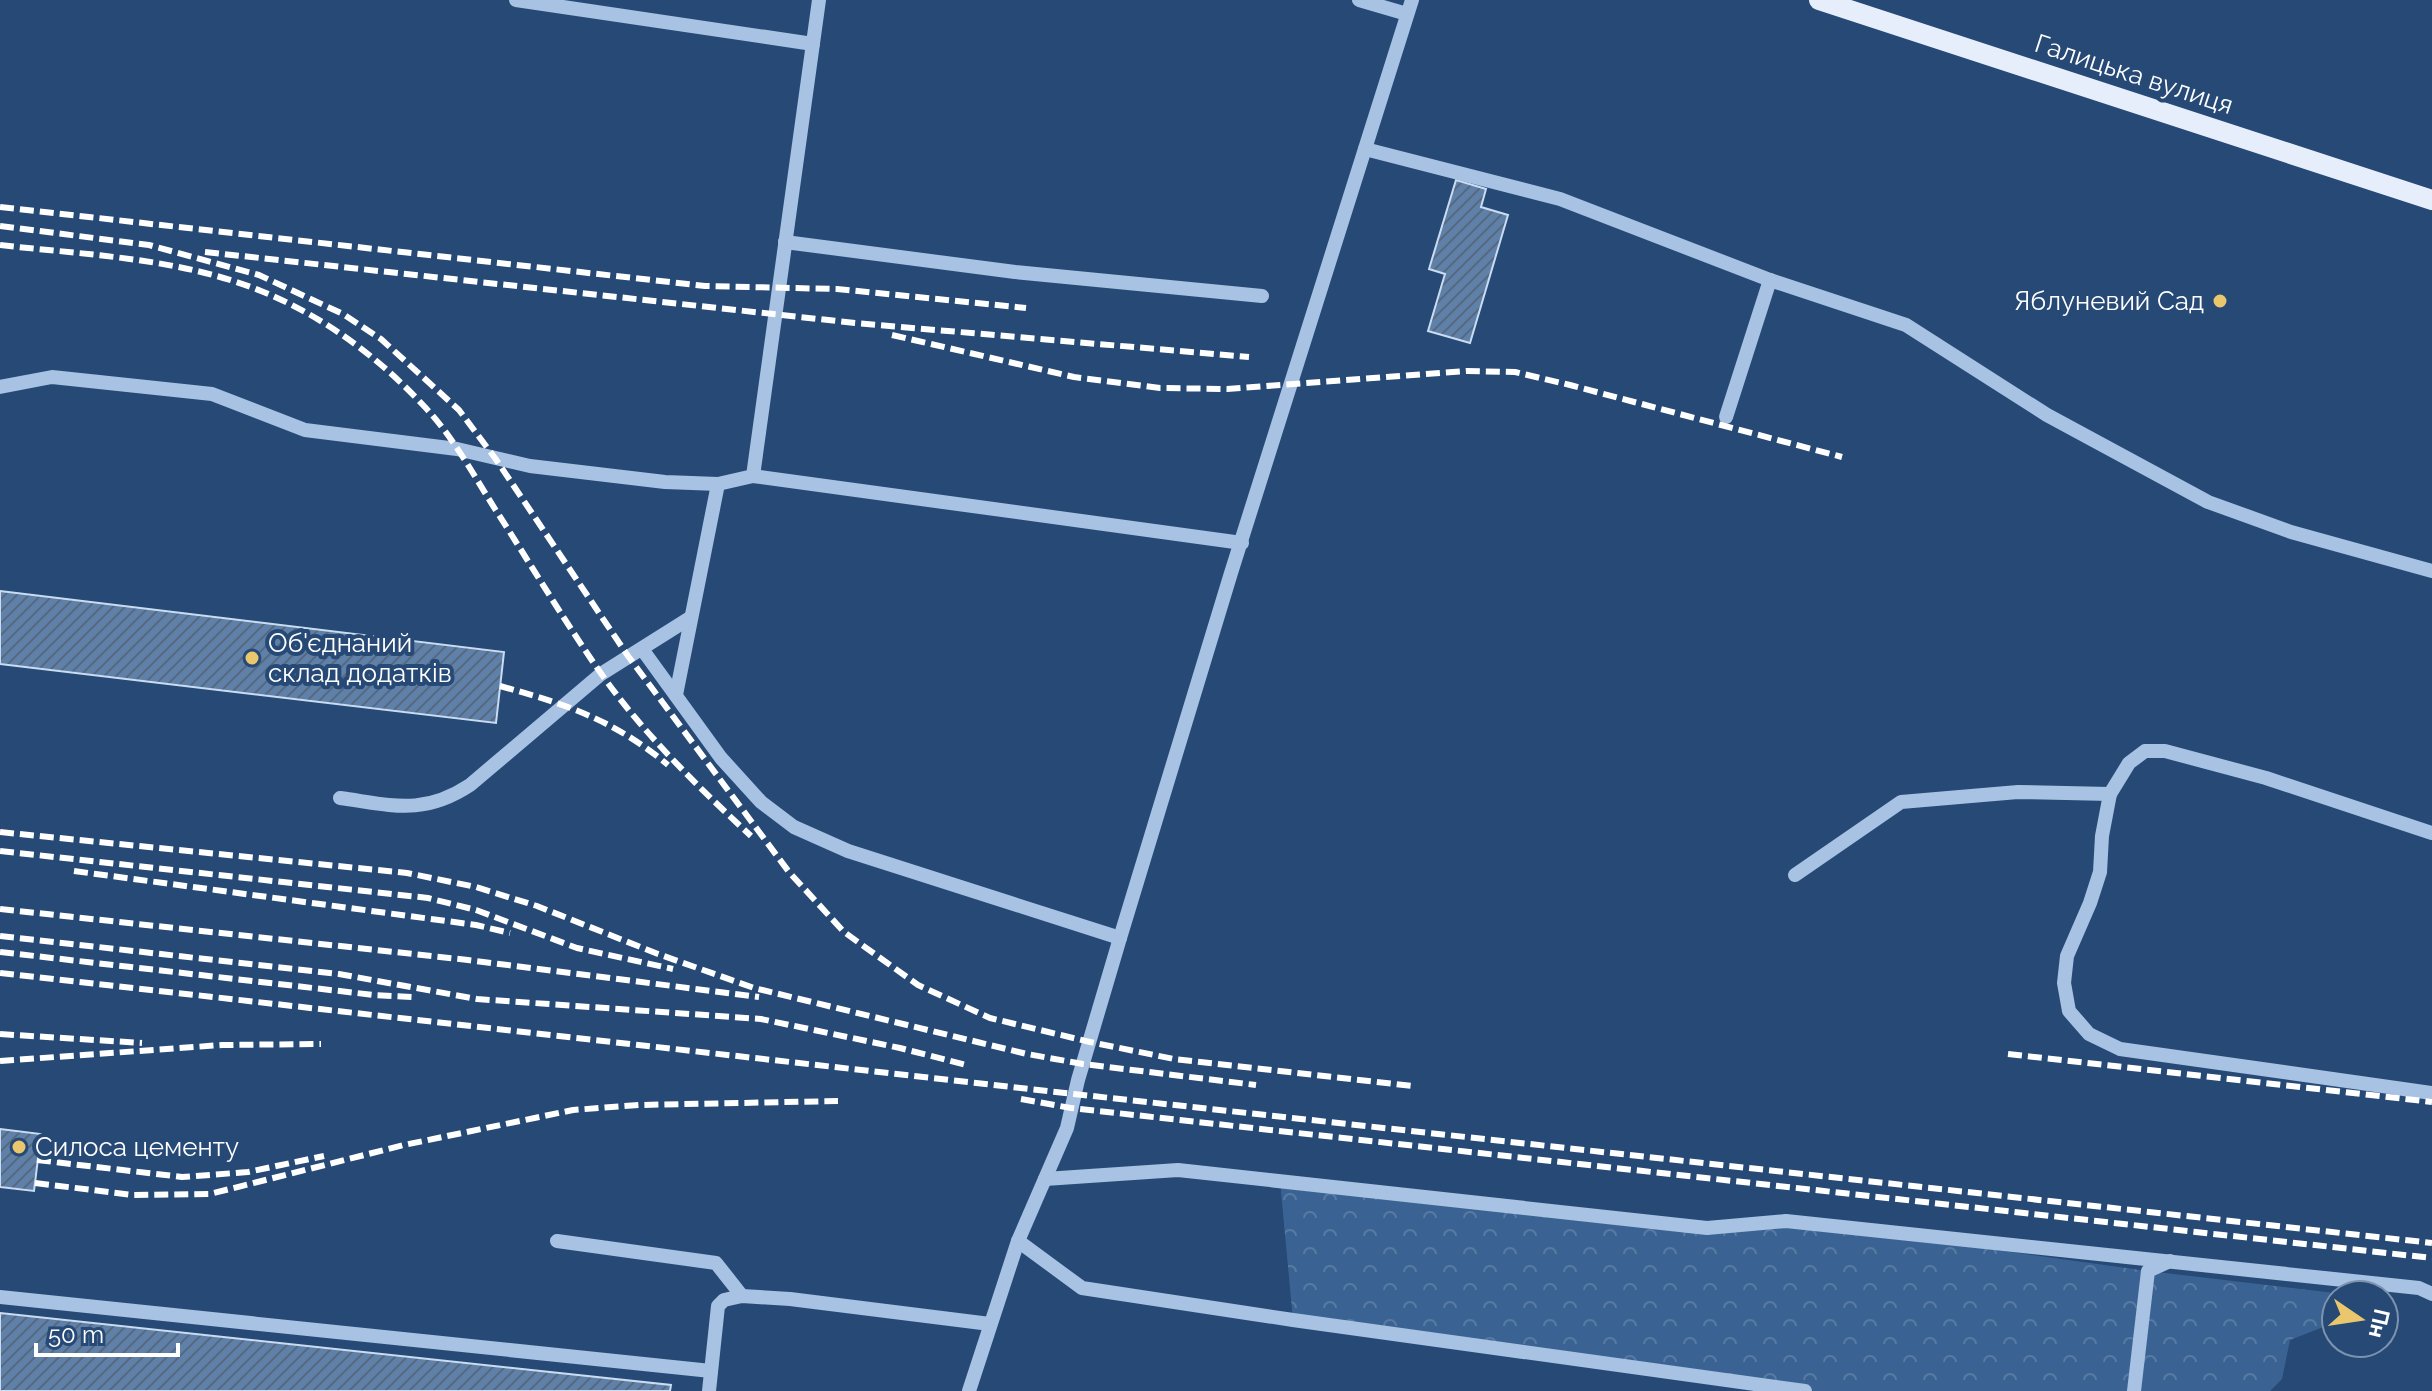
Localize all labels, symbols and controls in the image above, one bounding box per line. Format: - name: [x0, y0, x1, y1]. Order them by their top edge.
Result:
- street label: Галицька вулиця: [2031, 28, 2237, 120]
- place label: Яблуневий Сад: [2014, 286, 2204, 316]
- marker: Яблуневий Сад: [2211, 292, 2229, 310]
- place label: Об'єднаний склад додатків: [268, 628, 452, 688]
- marker: Об'єднаний склад додатків: [243, 649, 261, 667]
- place label: Силоса цементу: [35, 1132, 239, 1162]
- marker: Силоса цементу: [10, 1138, 28, 1156]
- north arrow: [2320, 1279, 2400, 1359]
- text: Пн: [2364, 1306, 2395, 1341]
- scale bar: [36, 1307, 178, 1357]
- text: 50 m: [48, 1320, 104, 1349]

